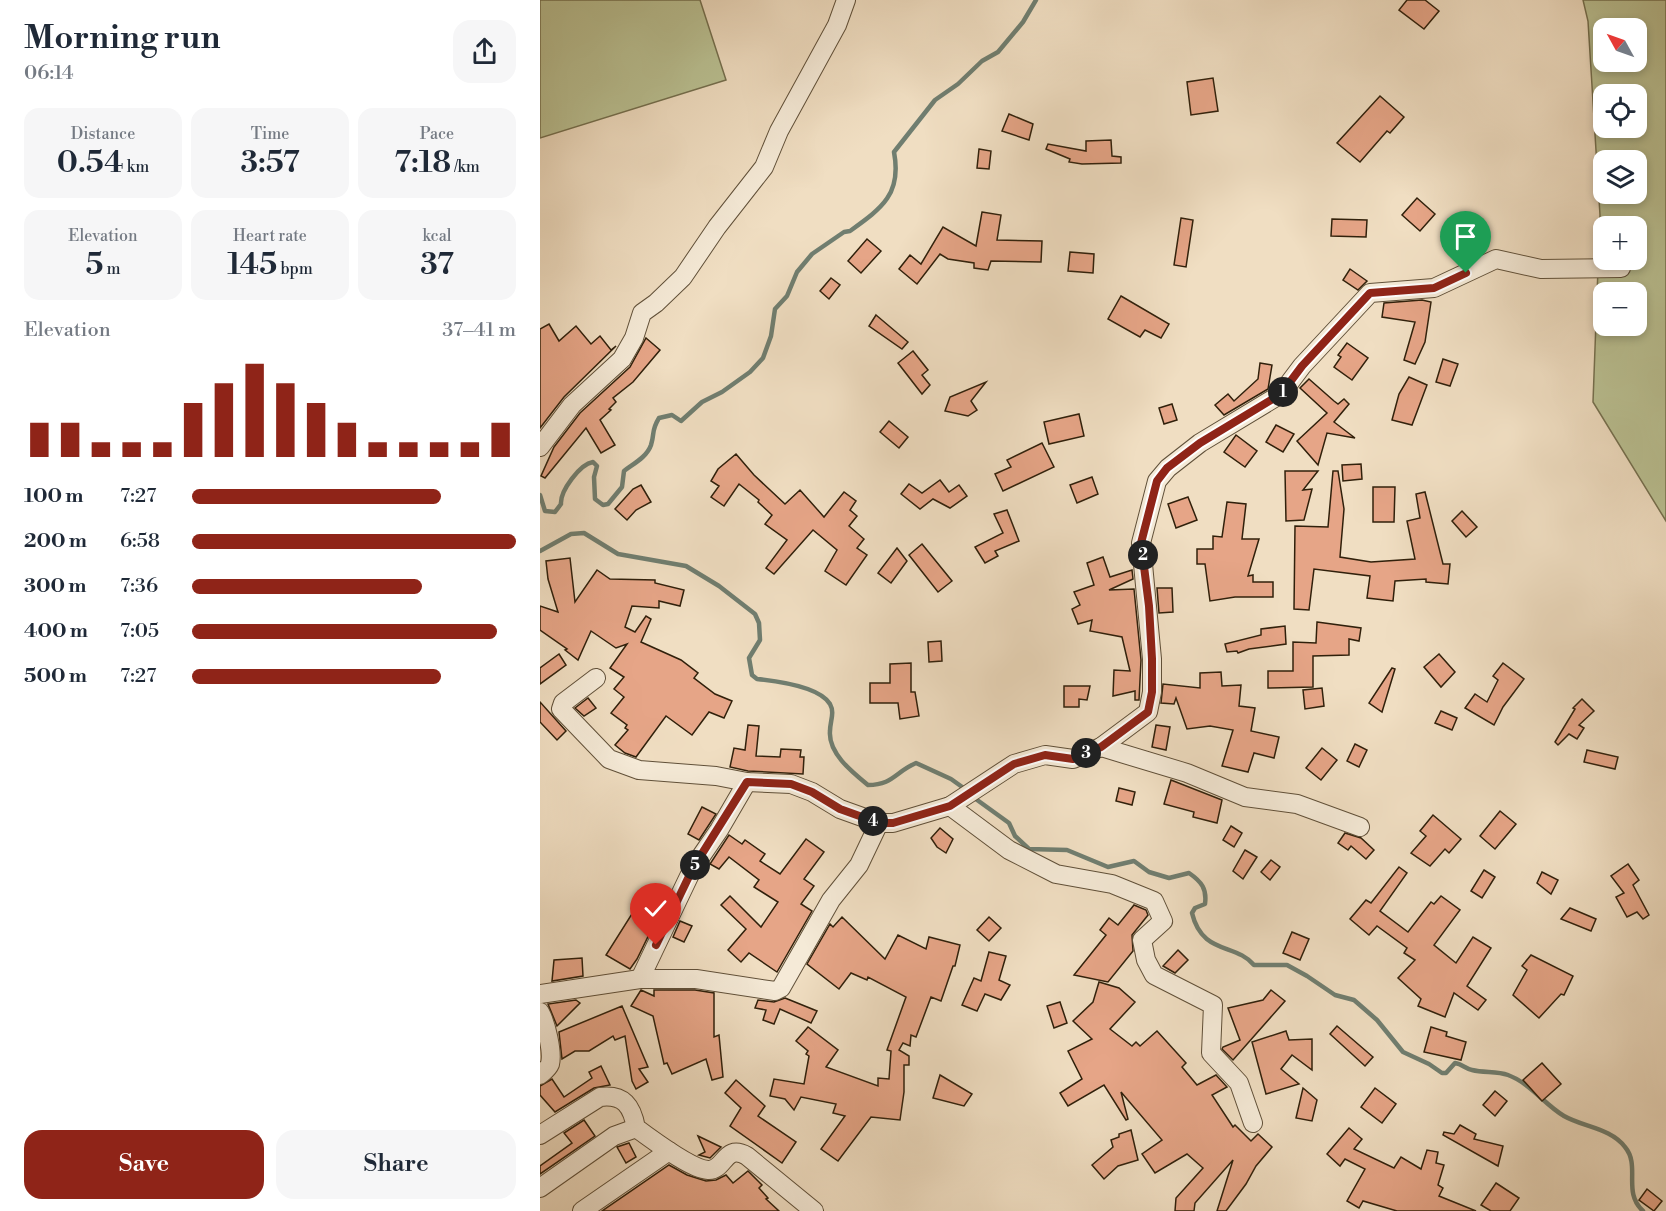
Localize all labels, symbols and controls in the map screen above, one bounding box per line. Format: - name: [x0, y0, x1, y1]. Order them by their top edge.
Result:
- text: Morning run: [24, 18, 221, 59]
- north arrow: [1593, 18, 1647, 72]
- map controls: [1593, 18, 1647, 336]
- button: share: [453, 20, 516, 83]
- text: 06:14: [24, 61, 74, 86]
- button: locate: [1593, 84, 1647, 138]
- text: Distance: [71, 124, 135, 144]
- text: Time: [251, 124, 289, 144]
- text: Pace: [420, 124, 454, 144]
- text: 0.54: [57, 144, 124, 182]
- text: 3:57: [240, 144, 300, 182]
- text: 7:18: [394, 144, 451, 182]
- button: layers: [1593, 150, 1647, 204]
- text: km: [124, 157, 149, 177]
- text: /km: [451, 157, 480, 177]
- pin: [1440, 211, 1491, 273]
- button: +: [1593, 216, 1647, 270]
- icon: arrive: [1449, 220, 1482, 253]
- text: Elevation: [68, 226, 138, 246]
- text: Heart rate: [233, 226, 307, 246]
- text: kcal: [422, 226, 452, 246]
- text: 5: [85, 246, 103, 284]
- text: 145: [227, 246, 277, 284]
- text: 37: [420, 246, 454, 284]
- text: m: [103, 259, 121, 279]
- text: bpm: [277, 259, 313, 279]
- button: −: [1593, 282, 1647, 336]
- text: Elevation: [24, 318, 111, 343]
- text: 37–41 m: [442, 318, 516, 343]
- pin: 1: [1268, 377, 1298, 407]
- text: 1: [1279, 382, 1287, 402]
- text: 100 m: [24, 484, 83, 509]
- text: 7:27: [120, 484, 156, 509]
- text: 200 m: [24, 529, 87, 554]
- text: 6:58: [120, 529, 160, 554]
- pin: 2: [1128, 540, 1158, 570]
- text: 2: [1138, 545, 1148, 565]
- text: 300 m: [24, 574, 87, 599]
- text: 7:36: [120, 574, 158, 599]
- text: 400 m: [24, 619, 88, 644]
- text: 7:05: [120, 619, 159, 644]
- text: 500 m: [24, 664, 87, 689]
- text: 7:27: [120, 664, 156, 689]
- pin: 3: [1071, 738, 1101, 768]
- text: 3: [1081, 743, 1091, 763]
- pin: 4: [858, 806, 888, 836]
- text: 4: [868, 811, 878, 831]
- pin: 5: [680, 850, 710, 880]
- text: 5: [690, 855, 700, 875]
- pin: [630, 883, 681, 945]
- icon: check: [639, 892, 672, 925]
- button: Save: [24, 1130, 264, 1199]
- button: Share: [276, 1130, 516, 1199]

